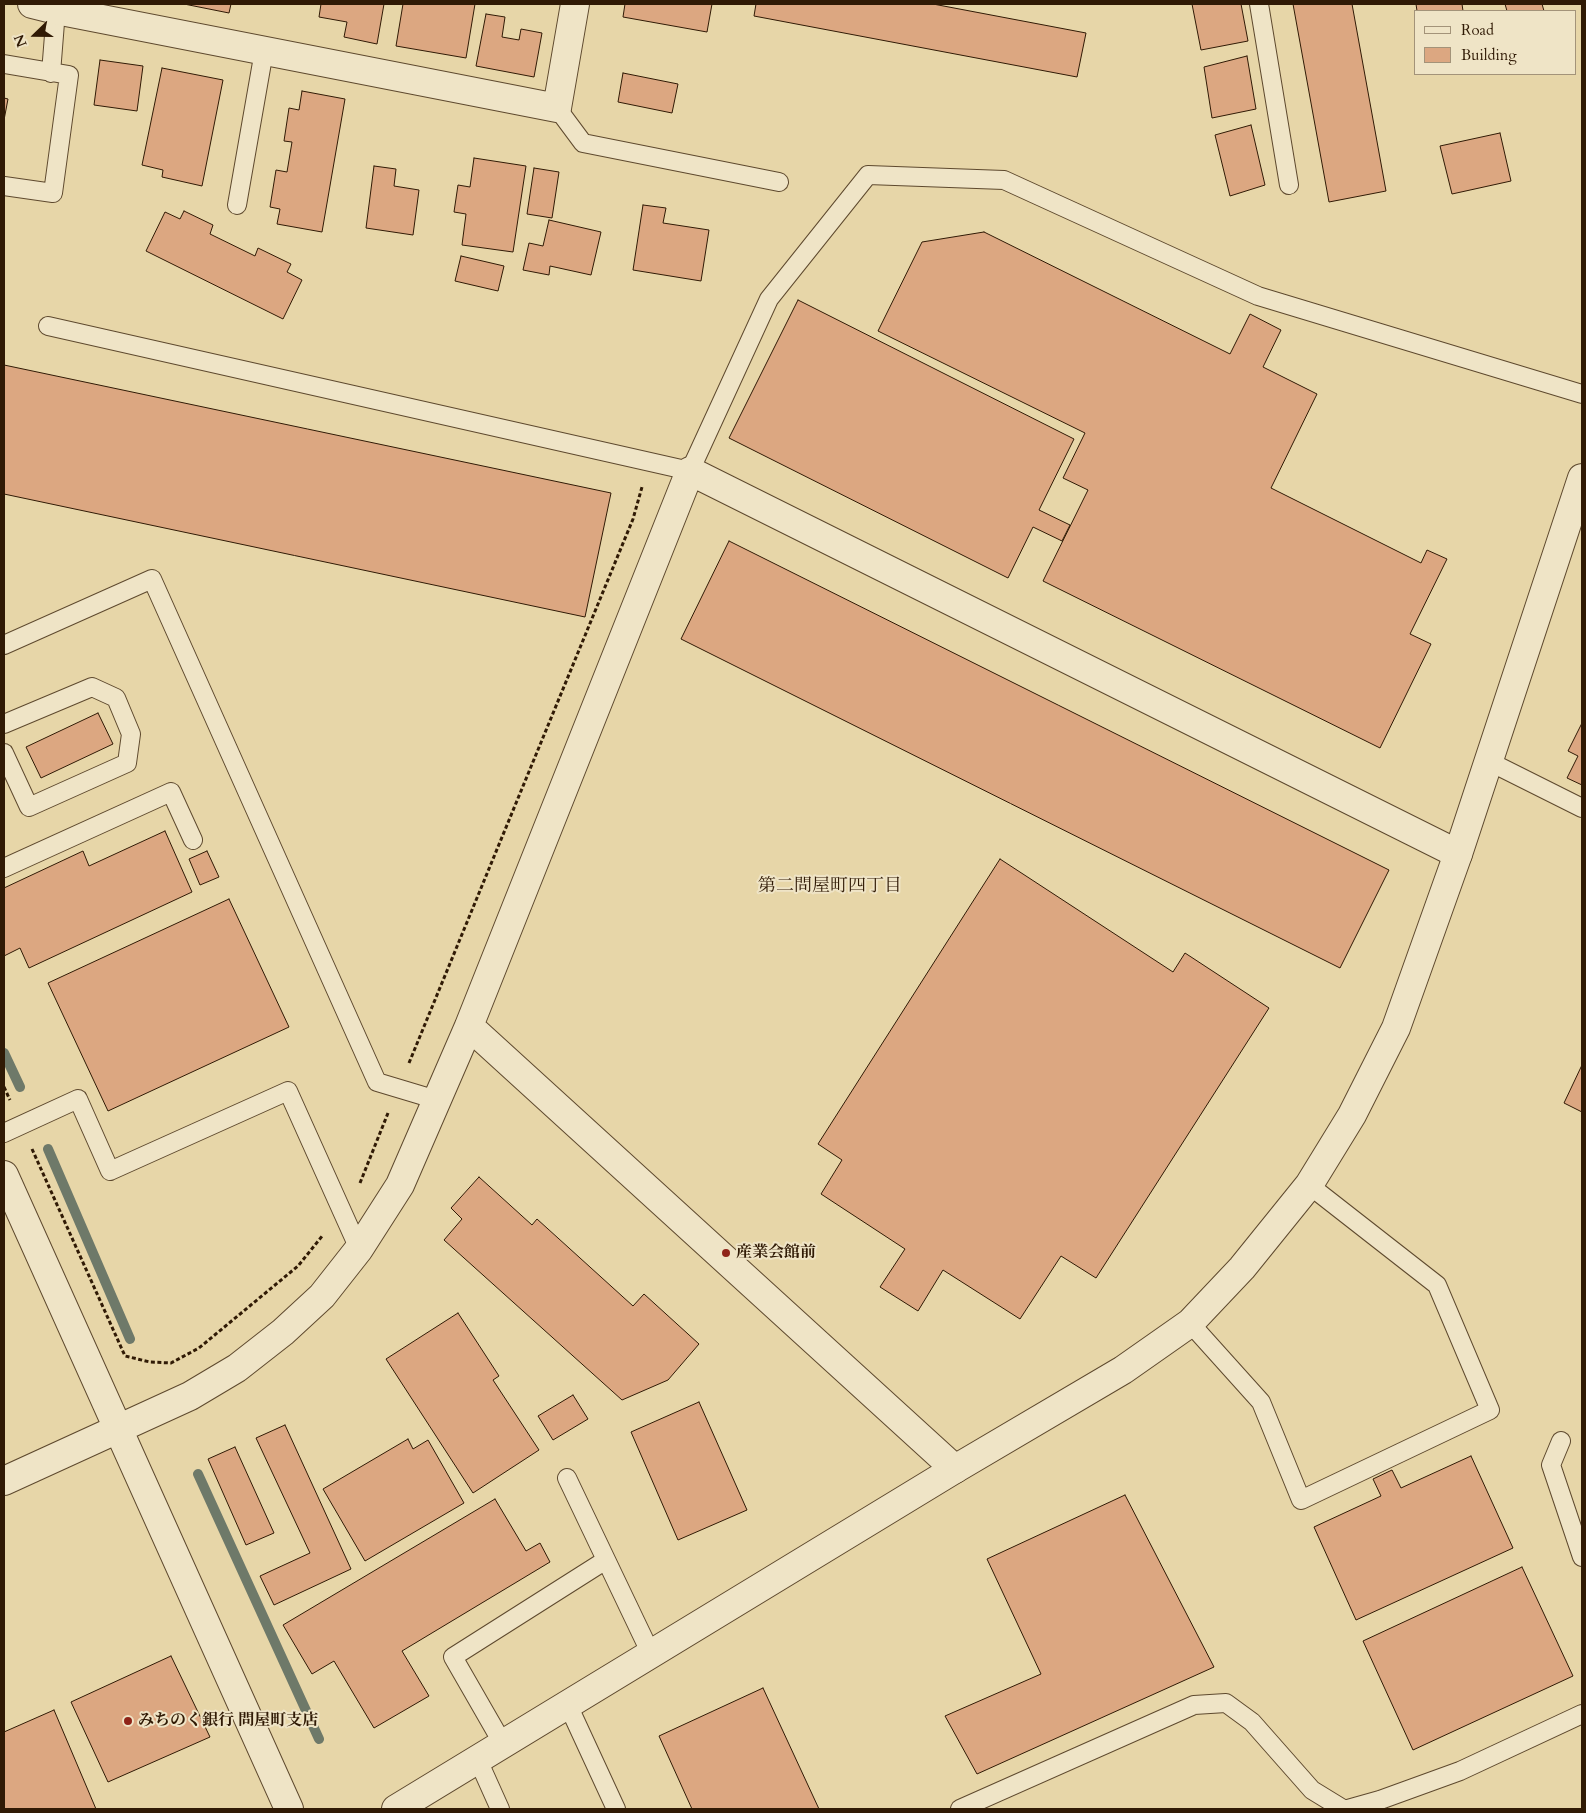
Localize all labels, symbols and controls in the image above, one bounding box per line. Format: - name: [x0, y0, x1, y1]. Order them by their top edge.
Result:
- north arrow: [10, 10, 60, 60]
- legend: [1414, 10, 1576, 75]
- text: Road: [1461, 20, 1494, 40]
- text: N: [10, 32, 32, 50]
- text: Building: [1461, 45, 1517, 65]
- district label: 第二問屋町四丁目: [758, 876, 902, 898]
- place label: 産業会館前: [736, 1243, 816, 1263]
- marker: 産業会館前: [720, 1247, 732, 1259]
- place label: みちのく銀行 問屋町支店: [138, 1711, 318, 1731]
- marker: みちのく銀行 問屋町支店: [122, 1715, 134, 1727]

